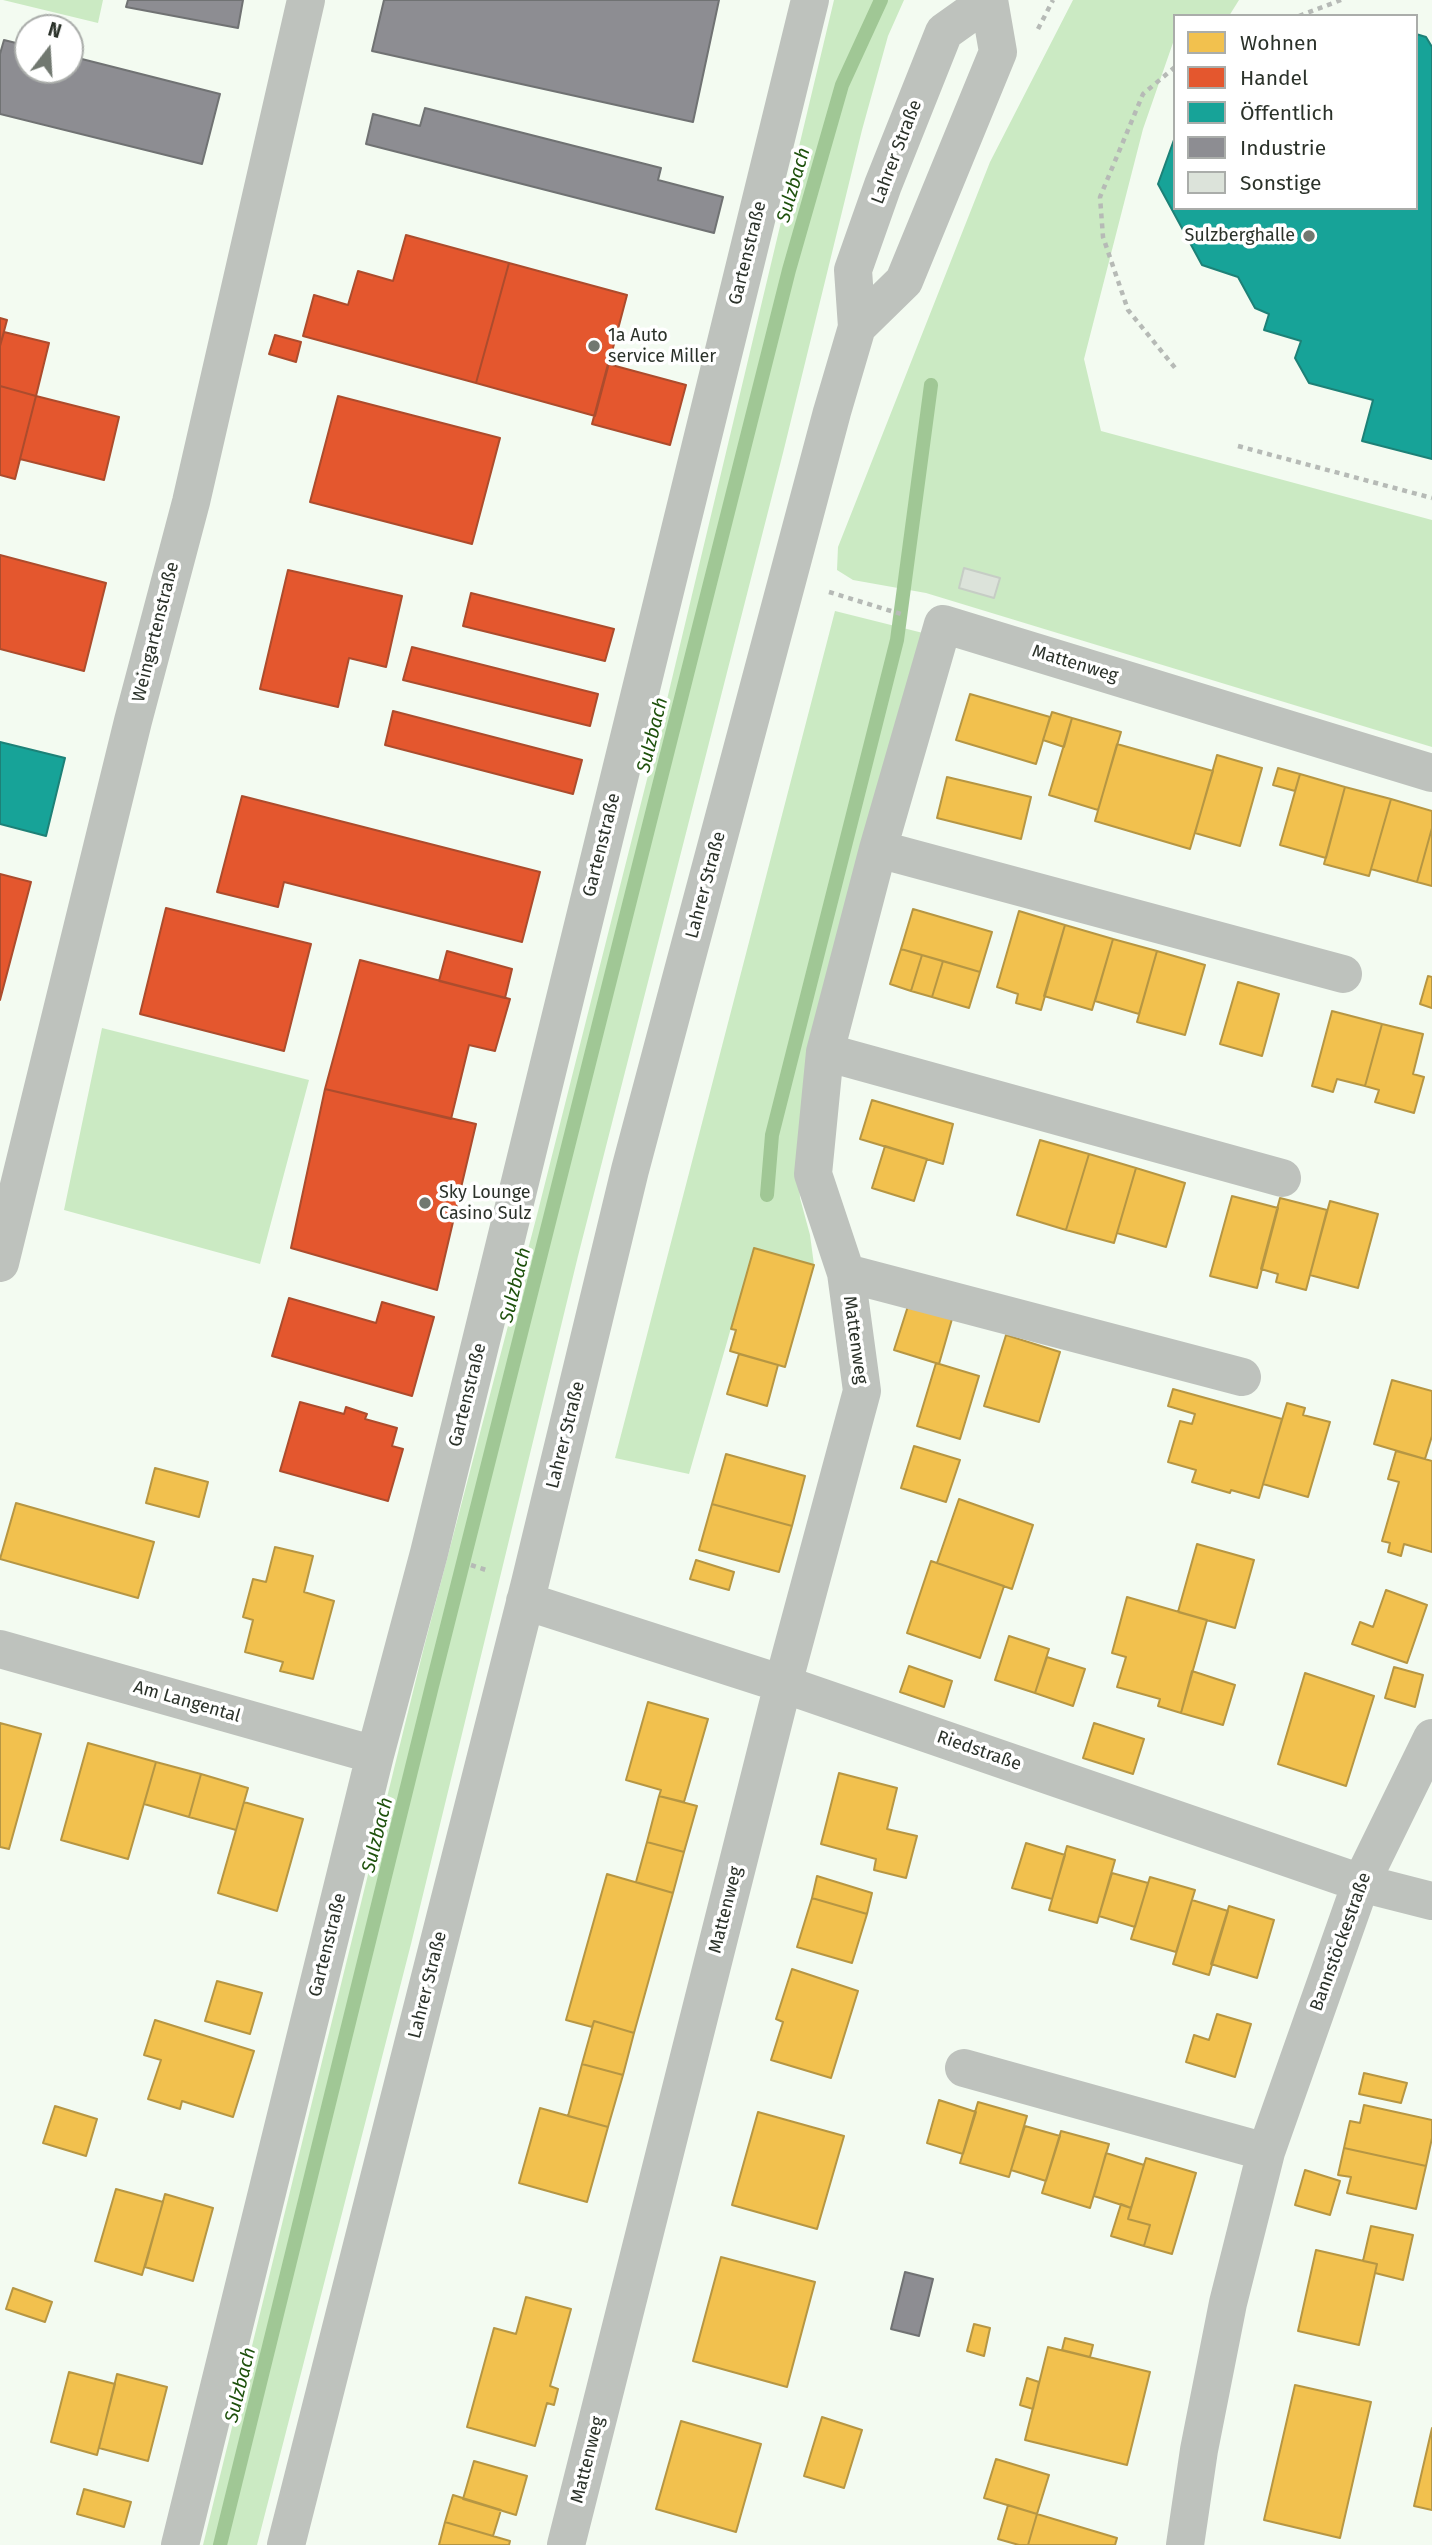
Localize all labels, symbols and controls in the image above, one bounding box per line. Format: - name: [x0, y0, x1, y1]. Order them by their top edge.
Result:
- north arrow: [14, 14, 84, 84]
- legend: [1173, 14, 1418, 210]
- text: N: [45, 18, 64, 43]
- text: Wohnen: [1240, 30, 1318, 56]
- text: Handel: [1240, 65, 1308, 91]
- street label: Lahrer Straße: [867, 97, 927, 207]
- text: Öffentlich: [1240, 100, 1334, 126]
- text: Industrie: [1240, 135, 1326, 161]
- water label: Sulzbach: [772, 145, 816, 225]
- text: Sonstige: [1240, 170, 1321, 196]
- street label: Gartenstraße: [725, 199, 771, 307]
- place label: Sulzberghalle: [1184, 225, 1295, 247]
- marker: Sulzberghalle: [1301, 228, 1317, 244]
- place label: 1a Auto service Miller: [608, 325, 716, 368]
- marker: 1a Auto service Miller: [586, 338, 602, 354]
- street label: Weingartenstraße: [128, 560, 184, 704]
- street label: Mattenweg: [1029, 641, 1121, 687]
- water label: Sulzbach: [633, 695, 673, 775]
- street label: Gartenstraße: [579, 791, 625, 899]
- street label: Lahrer Straße: [681, 829, 731, 941]
- place label: Sky Lounge Casino Sulz: [439, 1182, 531, 1224]
- marker: Sky Lounge Casino Sulz: [417, 1195, 433, 1211]
- water label: Sulzbach: [496, 1245, 536, 1325]
- street label: Mattenweg: [838, 1294, 872, 1386]
- street label: Gartenstraße: [445, 1341, 491, 1449]
- street label: Lahrer Straße: [542, 1379, 590, 1491]
- street label: Am Langental: [131, 1676, 243, 1728]
- street label: Riedstraße: [934, 1726, 1024, 1776]
- water label: Sulzbach: [358, 1795, 398, 1875]
- street label: Mattenweg: [705, 1864, 747, 1956]
- street label: Bannstöckestraße: [1306, 1870, 1376, 2014]
- street label: Gartenstraße: [305, 1891, 351, 1999]
- street label: Lahrer Straße: [404, 1929, 452, 2041]
- water label: Sulzbach: [221, 2345, 261, 2425]
- street label: Mattenweg: [567, 2414, 609, 2506]

